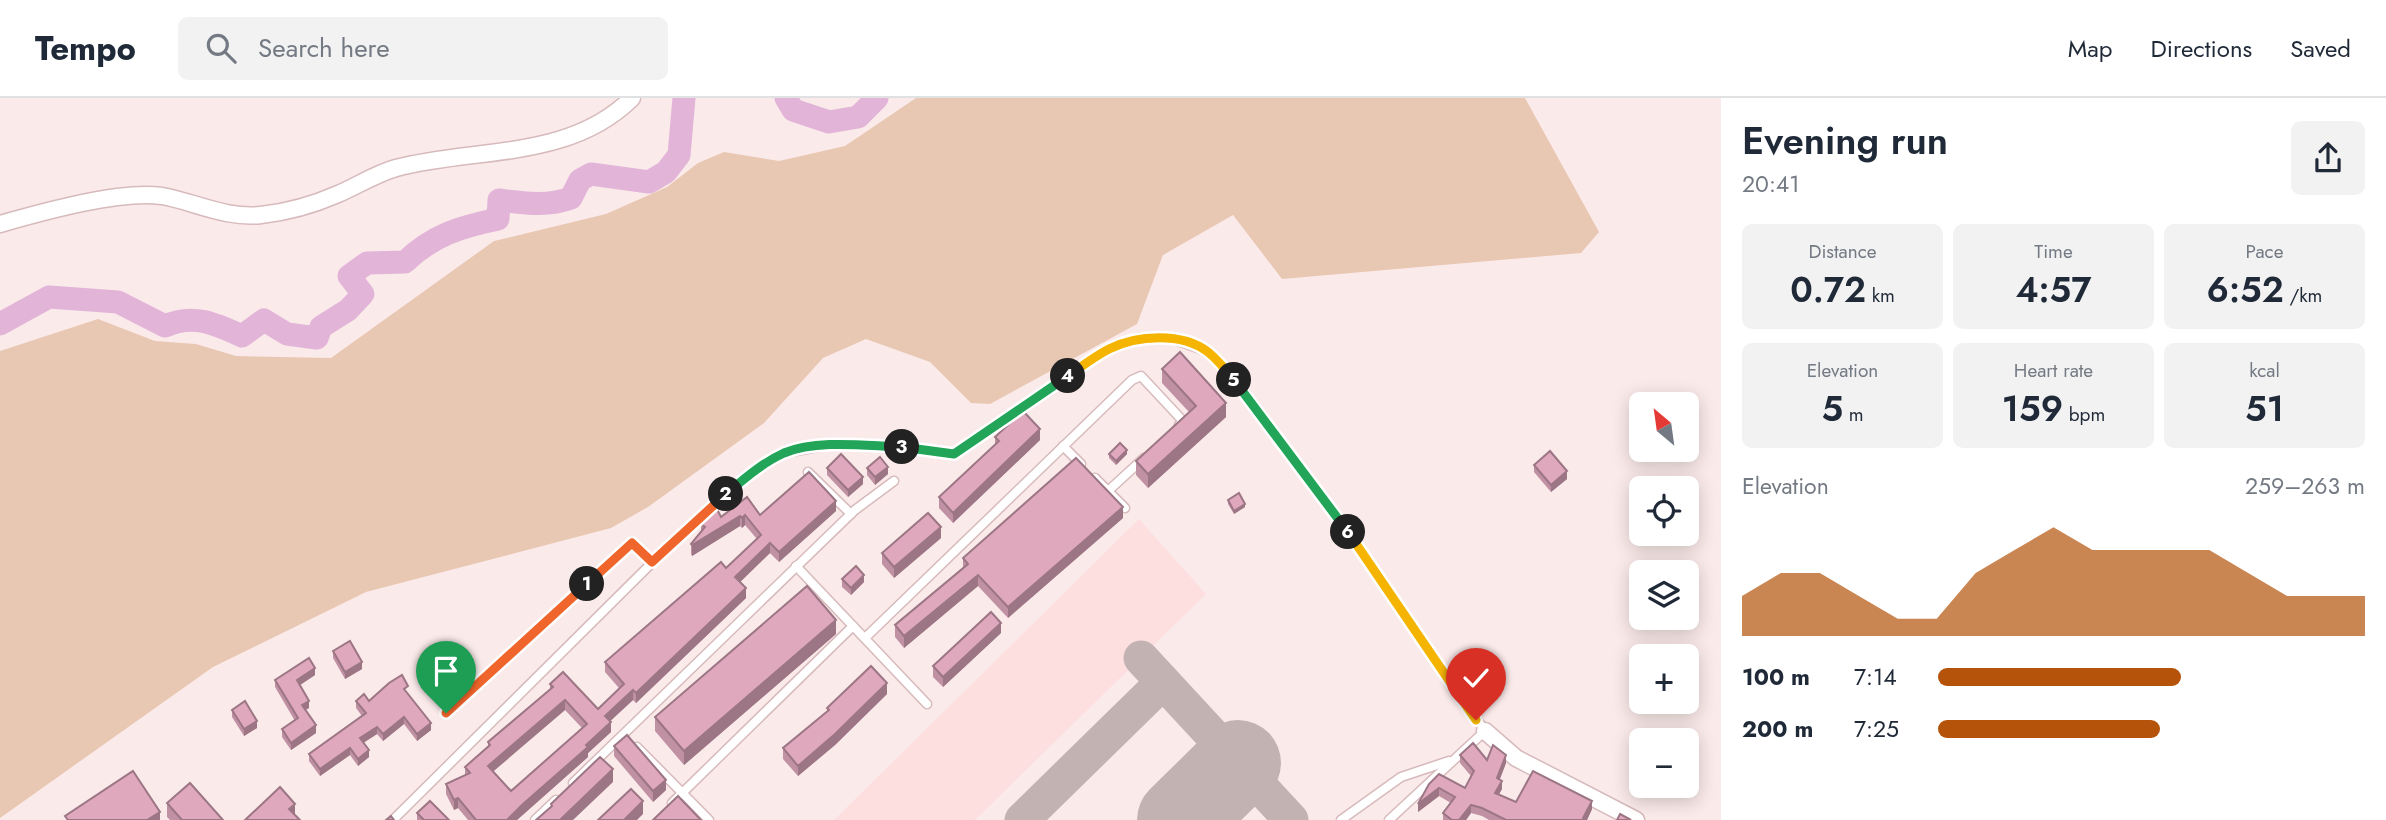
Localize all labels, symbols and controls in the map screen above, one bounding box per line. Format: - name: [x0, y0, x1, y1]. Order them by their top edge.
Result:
- search box: [178, 17, 668, 80]
- text: Tempo: [35, 25, 136, 72]
- icon: search: [202, 29, 240, 67]
- text: Search here: [258, 29, 390, 67]
- text: Map: [2068, 31, 2113, 66]
- text: Directions: [2151, 31, 2252, 66]
- text: Saved: [2290, 31, 2351, 66]
- text: Evening run: [1742, 113, 1948, 168]
- button: share: [2291, 121, 2365, 195]
- text: 20:41: [1742, 167, 1800, 201]
- text: Distance: [1808, 238, 1877, 265]
- text: Time: [2034, 238, 2073, 265]
- text: Pace: [2246, 238, 2283, 265]
- text: 0.72: [1790, 265, 1866, 315]
- text: 4:57: [2015, 265, 2092, 315]
- text: 6:52: [2207, 265, 2284, 315]
- text: km: [1866, 282, 1895, 309]
- text: /km: [2284, 282, 2322, 309]
- text: Elevation: [1807, 357, 1878, 384]
- text: Heart rate: [2014, 357, 2093, 384]
- text: kcal: [2249, 357, 2280, 384]
- pin: 4: [1050, 358, 1086, 394]
- text: 4: [1061, 362, 1074, 389]
- pin: 5: [1216, 362, 1252, 398]
- text: 5: [1227, 366, 1240, 393]
- text: 5: [1821, 384, 1843, 434]
- text: 159: [2002, 384, 2063, 434]
- text: 51: [2245, 384, 2284, 434]
- north arrow: [1629, 392, 1699, 462]
- map controls: [1629, 392, 1699, 798]
- text: m: [1843, 401, 1864, 428]
- text: bpm: [2063, 401, 2105, 428]
- pin: 3: [884, 430, 920, 464]
- text: 3: [896, 433, 907, 460]
- text: Elevation: [1742, 469, 1829, 503]
- text: 259–263 m: [2245, 469, 2365, 503]
- pin: 2: [708, 476, 744, 512]
- button: locate: [1629, 476, 1699, 546]
- text: 2: [719, 480, 732, 507]
- pin: 6: [1330, 514, 1366, 550]
- text: 6: [1341, 518, 1354, 545]
- button: layers: [1629, 560, 1699, 630]
- pin: 1: [570, 566, 604, 602]
- text: 1: [582, 570, 591, 597]
- pin: [416, 641, 476, 713]
- button: +: [1629, 644, 1699, 714]
- pin: [1446, 648, 1506, 720]
- icon: arrive: [427, 652, 465, 690]
- icon: check: [1457, 659, 1495, 697]
- text: 100 m: [1742, 660, 1810, 694]
- text: 7:14: [1854, 660, 1897, 694]
- text: 200 m: [1742, 712, 1813, 746]
- text: 7:25: [1854, 712, 1899, 746]
- button: −: [1629, 728, 1699, 798]

